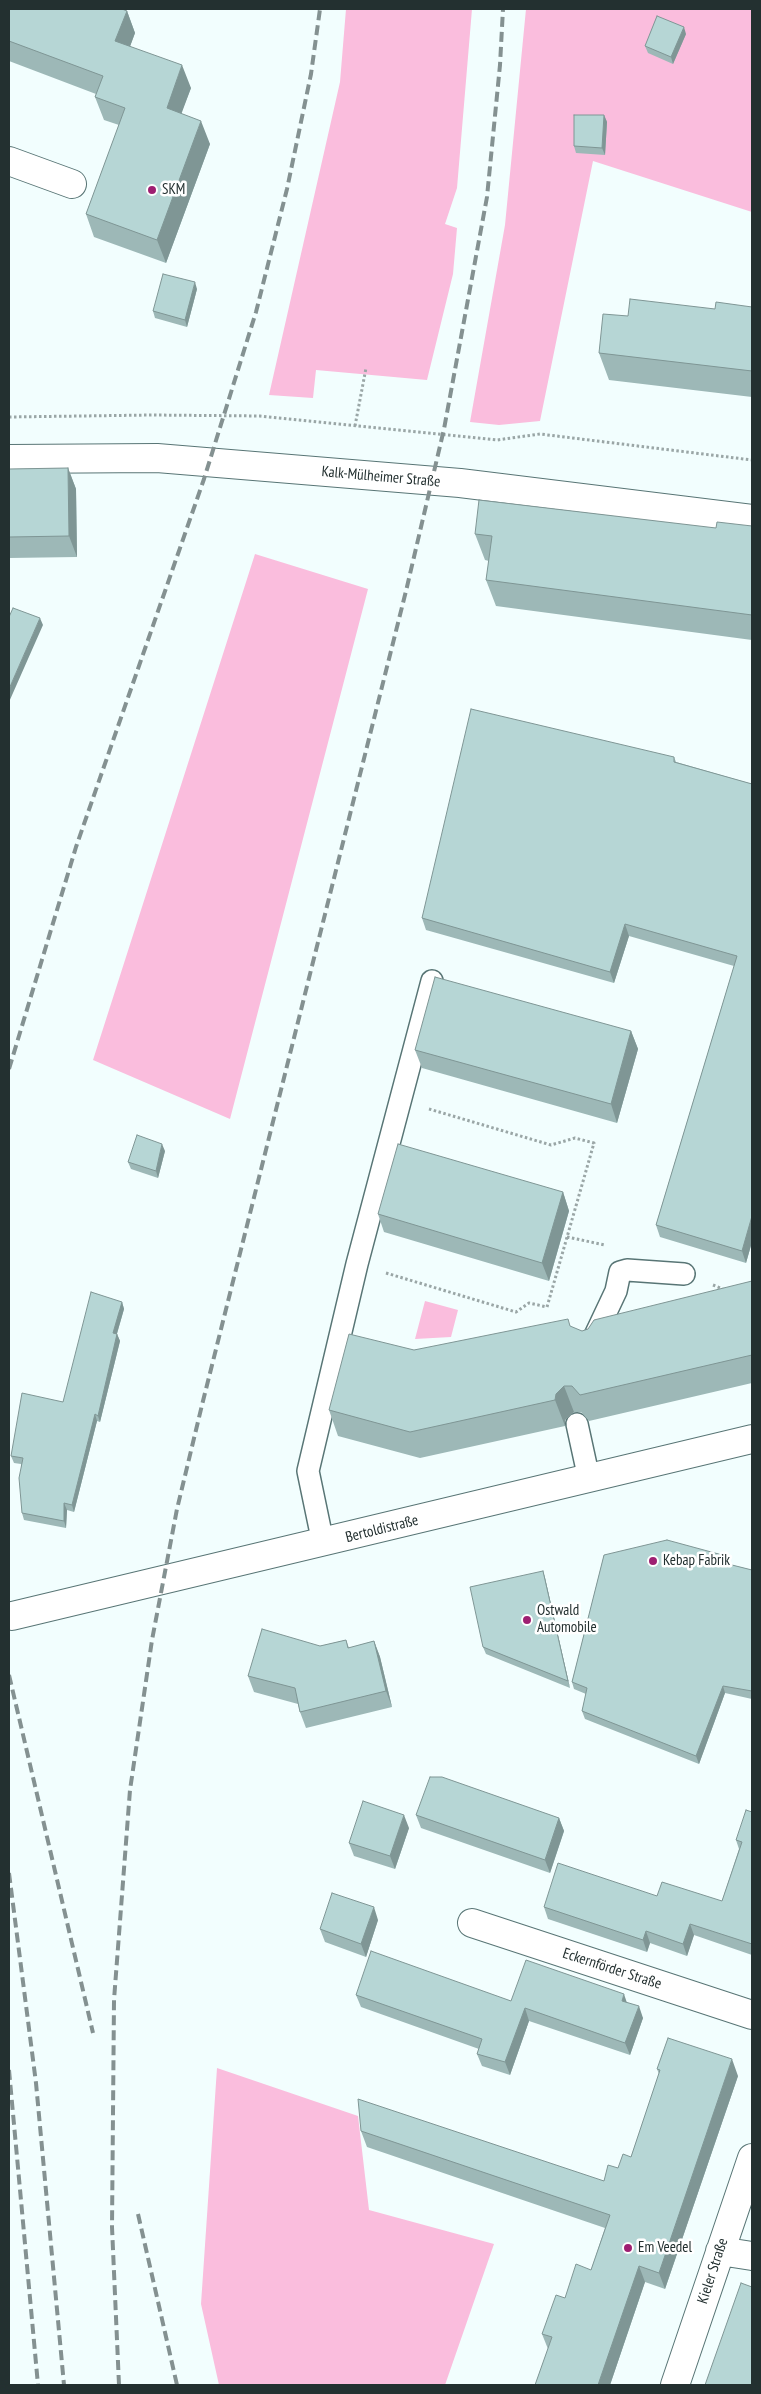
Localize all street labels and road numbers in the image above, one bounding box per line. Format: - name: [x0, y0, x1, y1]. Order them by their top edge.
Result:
- street label: Kalk-Mülheimer Straße: [321, 463, 441, 491]
- street label: Bertoldistraße: [344, 1511, 420, 1547]
- street label: Eckernförder Straße: [560, 1945, 664, 1993]
- street label: Kieler Straße: [694, 2236, 732, 2306]

